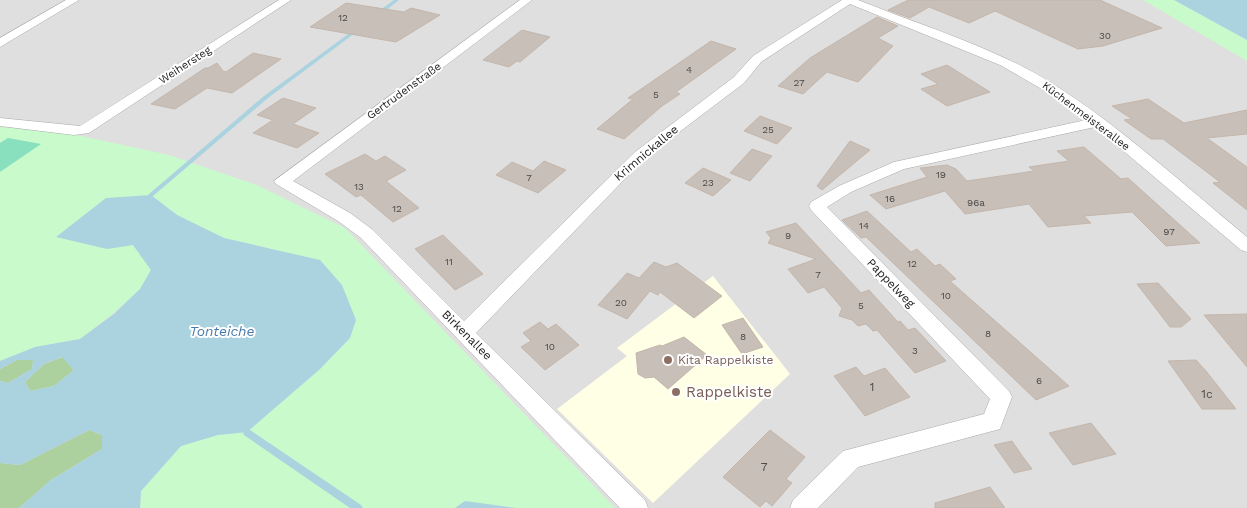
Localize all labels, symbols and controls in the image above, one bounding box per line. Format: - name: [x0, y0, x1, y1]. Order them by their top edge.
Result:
- house number: 12: [338, 12, 348, 23]
- house number: 30: [1099, 30, 1111, 41]
- street label: Weihersteg: [157, 43, 214, 87]
- street label: Gertrudenstraße: [364, 60, 444, 122]
- house number: 4: [686, 64, 692, 75]
- house number: 27: [793, 77, 805, 88]
- street label: Küchenmeisterallee: [1040, 79, 1132, 153]
- house number: 5: [653, 89, 659, 100]
- street label: Krimnickallee: [611, 122, 681, 184]
- house number: 25: [762, 124, 774, 135]
- house number: 19: [936, 169, 946, 180]
- house number: 7: [526, 172, 532, 183]
- house number: 23: [702, 177, 714, 188]
- house number: 13: [354, 181, 364, 192]
- house number: 16: [885, 193, 895, 204]
- house number: 96a: [967, 197, 985, 208]
- house number: 12: [392, 203, 402, 214]
- house number: 14: [859, 220, 869, 231]
- house number: 97: [1163, 226, 1175, 237]
- house number: 9: [785, 230, 791, 241]
- house number: 11: [445, 256, 453, 267]
- street label: Pappelweg: [864, 256, 918, 311]
- house number: 12: [907, 258, 917, 269]
- house number: 7: [815, 269, 821, 280]
- house number: 10: [941, 290, 951, 301]
- house number: 20: [615, 297, 627, 308]
- house number: 5: [858, 300, 864, 311]
- street label: Birkenallee: [439, 307, 495, 363]
- water label: Tonteiche: [190, 323, 254, 339]
- house number: 8: [985, 328, 991, 339]
- house number: 8: [740, 331, 746, 342]
- house number: 10: [545, 341, 555, 352]
- house number: 3: [912, 345, 918, 356]
- place label: Kita Rappelkiste: [678, 353, 773, 367]
- marker: Kita Rappelkiste: [662, 354, 674, 366]
- house number: 6: [1036, 375, 1042, 386]
- house number: 1: [870, 380, 874, 394]
- place label: Rappelkiste: [686, 383, 772, 401]
- marker: Rappelkiste: [670, 386, 682, 398]
- house number: 1c: [1201, 387, 1213, 401]
- house number: 7: [761, 460, 768, 474]

